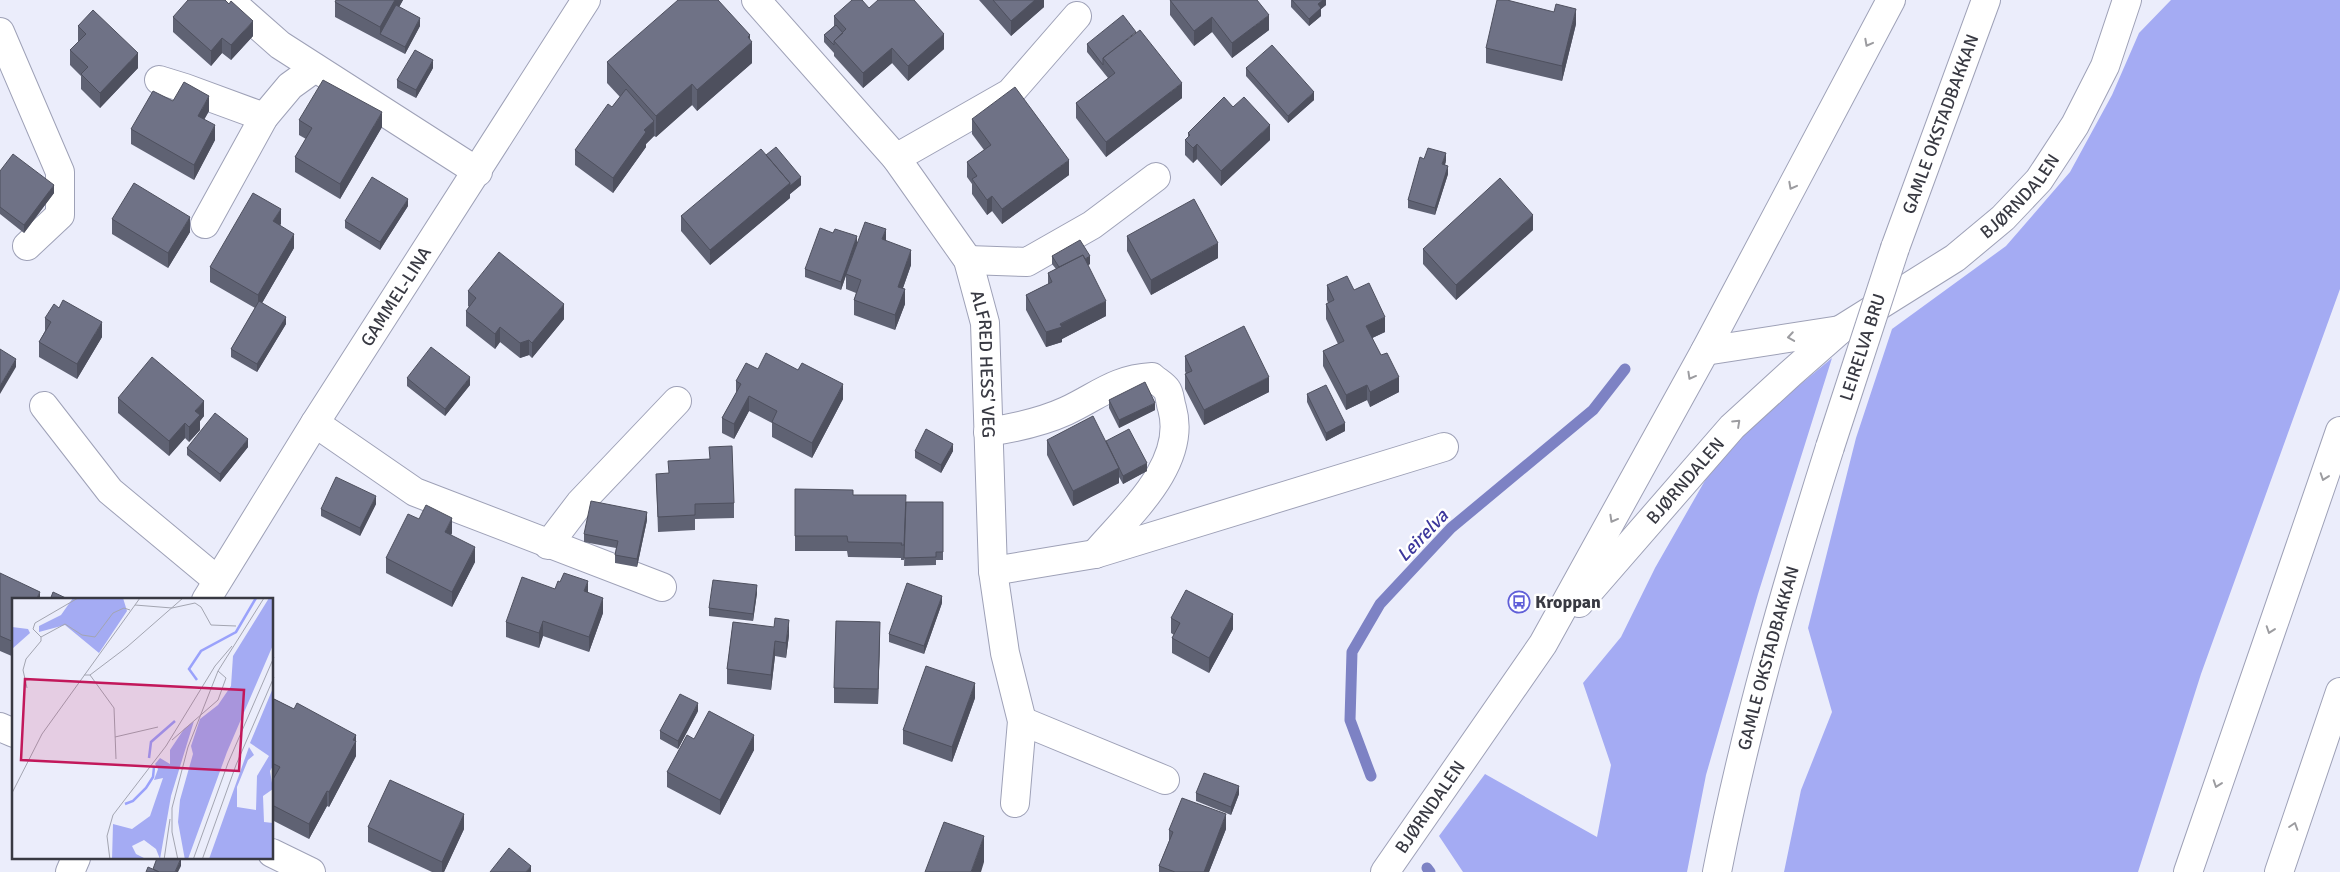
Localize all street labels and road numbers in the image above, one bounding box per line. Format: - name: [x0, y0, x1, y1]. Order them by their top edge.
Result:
- street label: GAMLE OKSTADBAKKAN: [1897, 31, 1983, 217]
- street label: BJØRNDALEN: [1976, 150, 2064, 243]
- street label: GAMMEL-LINA: [356, 243, 436, 351]
- street label: ALFRED HESS' VEG: [966, 288, 1000, 438]
- street label: LEIRELVA BRU: [1835, 291, 1890, 404]
- street label: BJØRNDALEN: [1642, 433, 1729, 529]
- street label: GAMLE OKSTADBAKKAN: [1733, 564, 1804, 752]
- street label: BJØRNDALEN: [1390, 757, 1470, 858]

